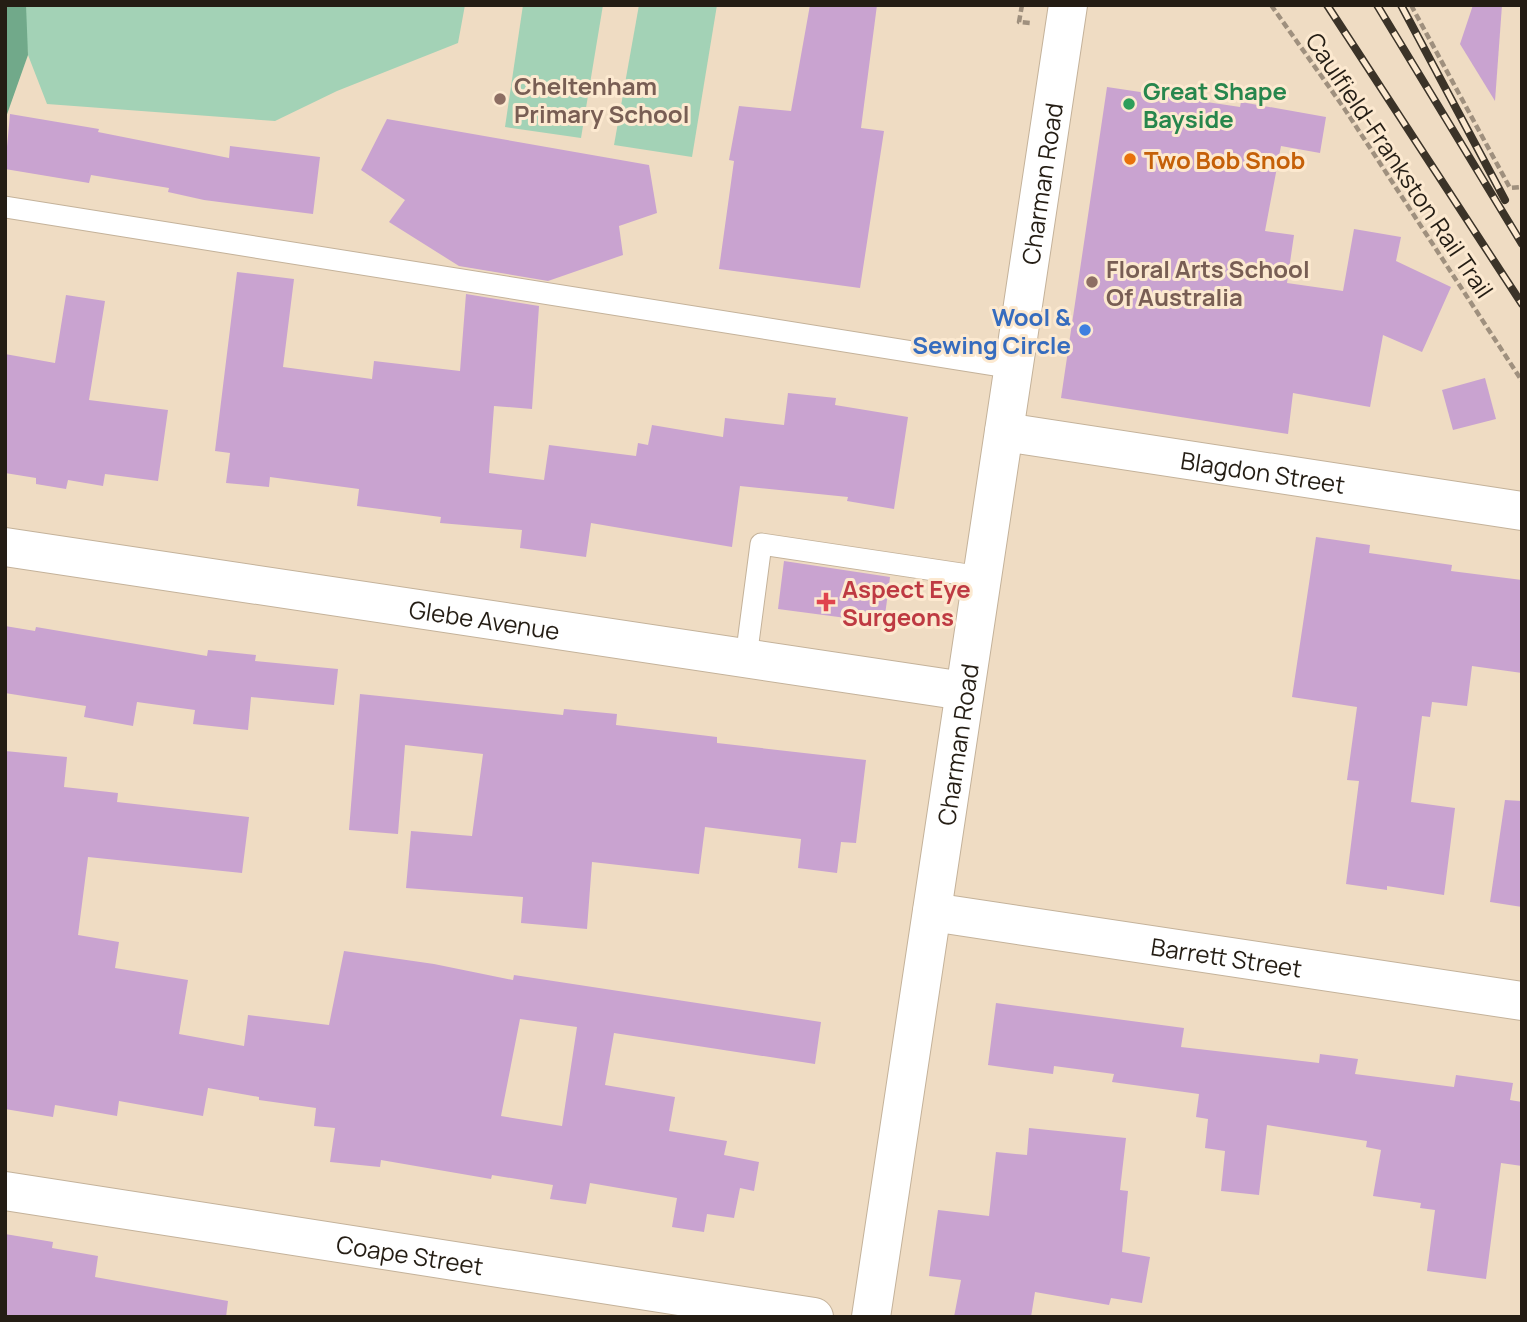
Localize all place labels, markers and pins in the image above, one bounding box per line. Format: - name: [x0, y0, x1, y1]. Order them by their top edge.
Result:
- place label: Cheltenham Primary School: [514, 69, 689, 130]
- place label: Great Shape Bayside: [1143, 74, 1287, 135]
- marker: Cheltenham Primary School: [492, 91, 508, 107]
- marker: Great Shape Bayside: [1121, 96, 1137, 112]
- place label: Two Bob Snob: [1144, 143, 1305, 176]
- marker: Two Bob Snob: [1122, 151, 1138, 167]
- place label: Floral Arts School Of Australia: [1106, 252, 1310, 313]
- marker: Floral Arts School Of Australia: [1084, 274, 1100, 290]
- place label: Wool & Sewing Circle: [912, 300, 1071, 361]
- marker: Wool & Sewing Circle: [1077, 322, 1093, 338]
- place label: Aspect Eye Surgeons: [842, 572, 971, 633]
- marker: Aspect Eye Surgeons: [816, 592, 836, 612]

